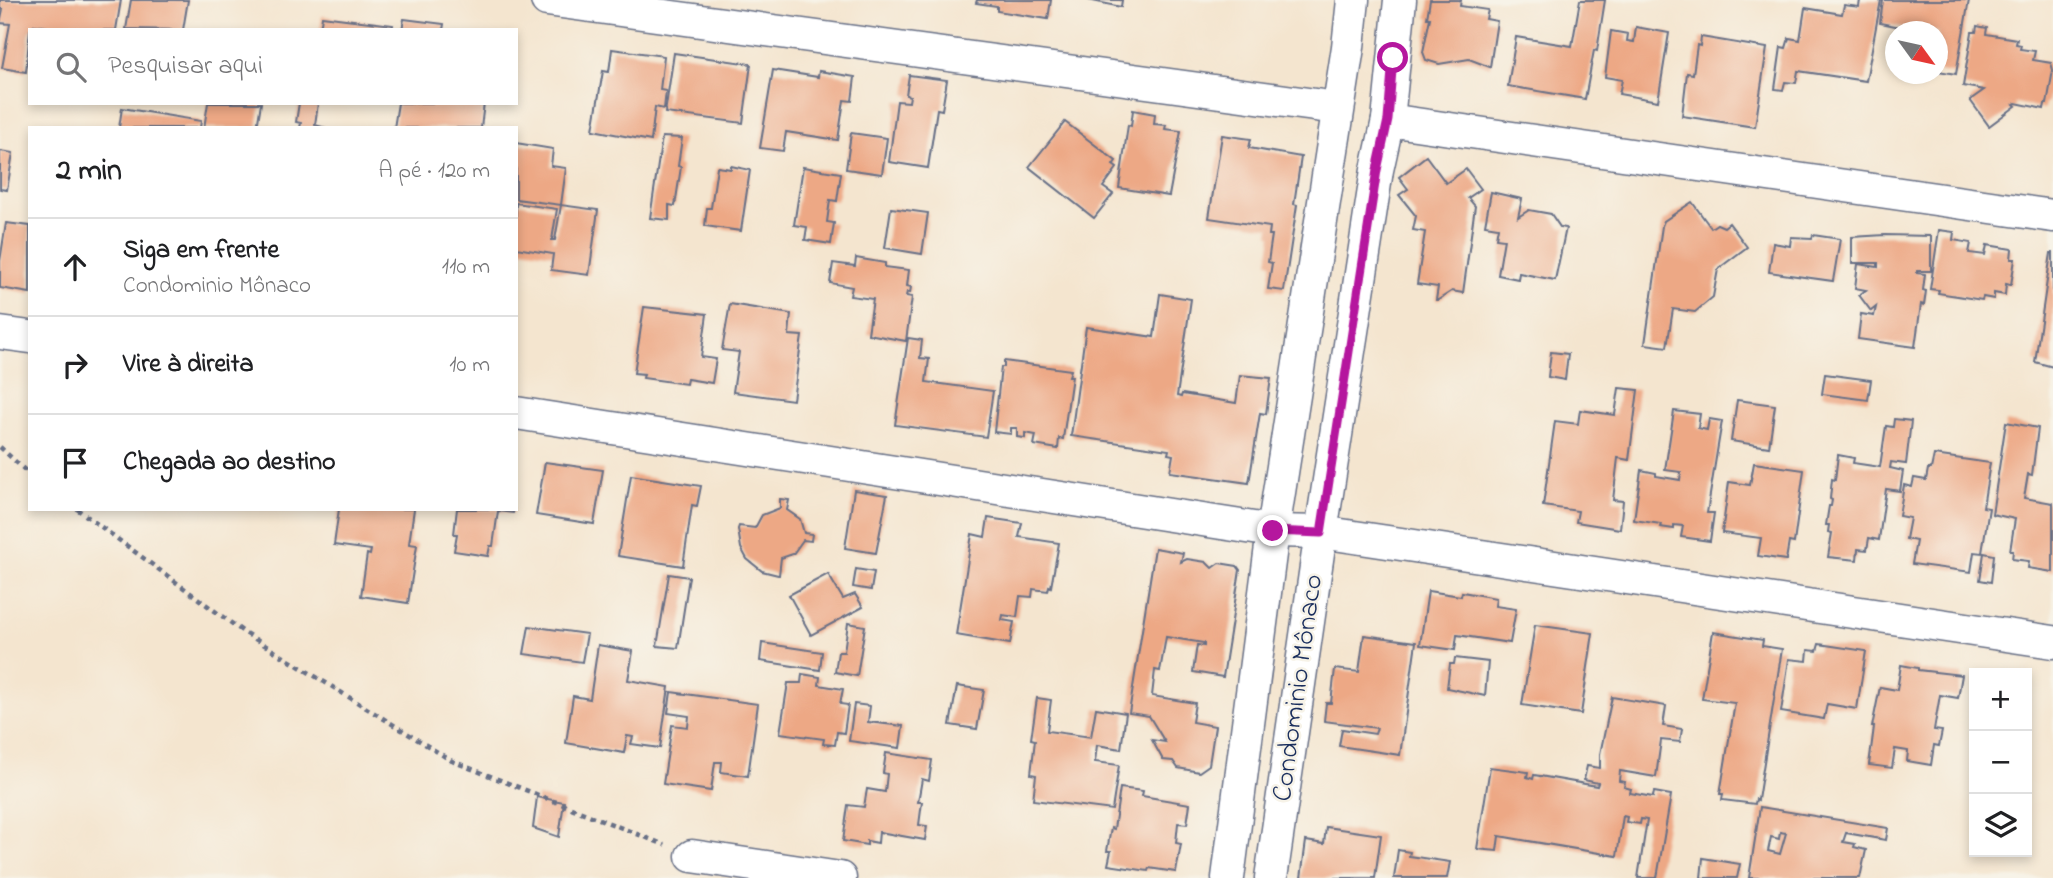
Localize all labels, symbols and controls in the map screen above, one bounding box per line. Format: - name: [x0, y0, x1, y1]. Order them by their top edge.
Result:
- north arrow: [1885, 21, 1948, 84]
- search box: [28, 28, 518, 105]
- route start: [1377, 42, 1408, 73]
- icon: search: [52, 48, 90, 86]
- text: Pesquisar aqui: [108, 48, 263, 86]
- text: 2 min: [56, 150, 122, 194]
- text: A pé · 120 m: [379, 155, 490, 188]
- text: Siga em frente: [123, 232, 279, 270]
- icon: ahead: [56, 248, 94, 286]
- text: 110 m: [442, 251, 490, 284]
- text: Condominio Mônaco: [123, 270, 311, 303]
- icon: right: [56, 346, 94, 384]
- text: Vire à direita: [123, 346, 254, 384]
- text: 10 m: [449, 349, 490, 382]
- icon: arrive: [56, 444, 94, 482]
- text: Chegada ao destino: [123, 444, 335, 482]
- route end: [1257, 515, 1288, 546]
- street label: Condominio Mônaco: [1263, 572, 1335, 804]
- map controls: [1969, 668, 2032, 857]
- button: +: [1969, 668, 2032, 731]
- button: −: [1969, 731, 2032, 794]
- button: layers: [1969, 794, 2032, 857]

